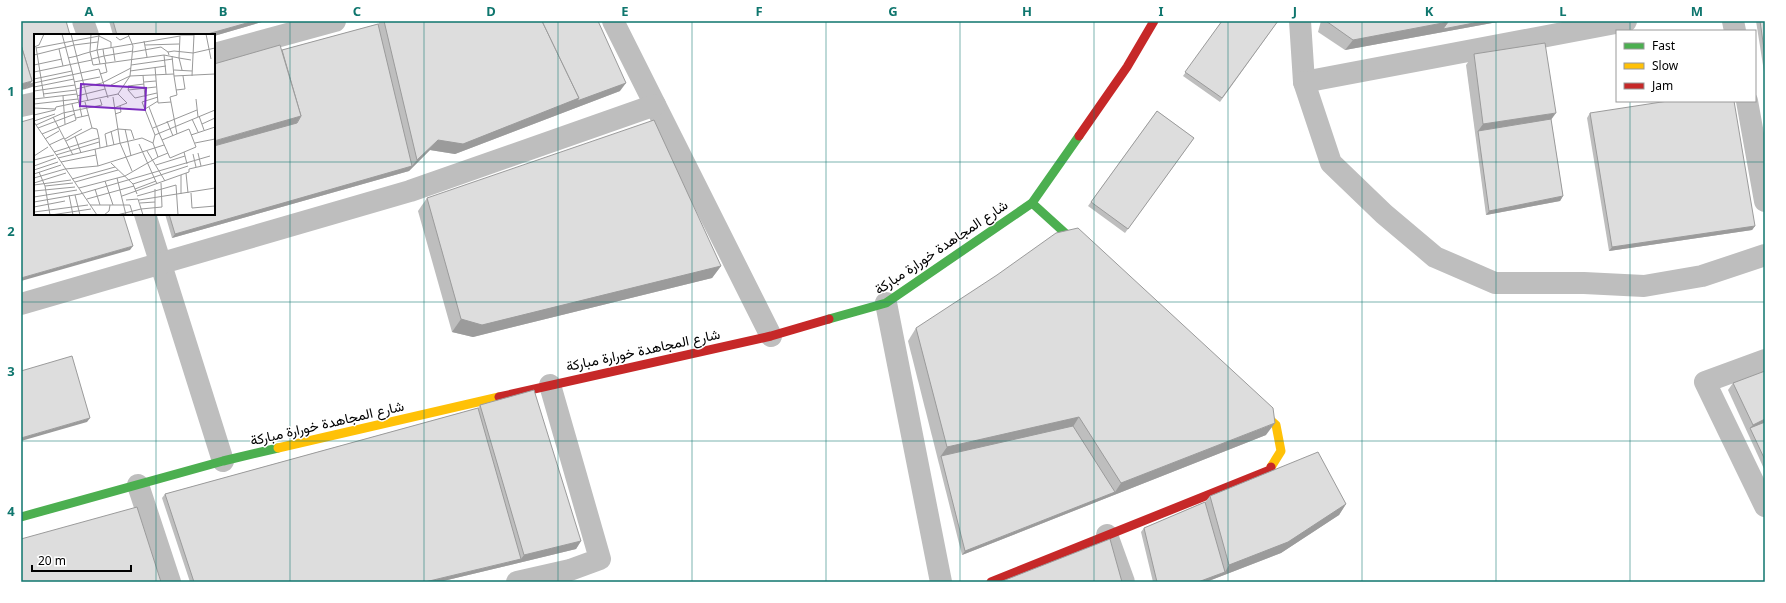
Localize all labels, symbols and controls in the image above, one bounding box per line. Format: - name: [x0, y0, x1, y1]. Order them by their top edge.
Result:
- text: A: [85, 2, 94, 20]
- text: B: [219, 2, 227, 20]
- text: C: [353, 2, 361, 20]
- text: D: [486, 2, 496, 20]
- text: E: [621, 2, 629, 20]
- text: F: [755, 2, 763, 20]
- text: G: [888, 2, 898, 20]
- text: H: [1022, 2, 1032, 20]
- text: I: [1158, 2, 1164, 20]
- text: J: [1292, 2, 1297, 20]
- text: K: [1425, 2, 1434, 20]
- text: L: [1559, 2, 1567, 20]
- text: M: [1691, 2, 1703, 20]
- legend: [1616, 30, 1756, 102]
- inset map: [34, 34, 215, 215]
- text: Fast: [1652, 37, 1676, 54]
- text: Slow: [1652, 57, 1679, 74]
- text: Jam: [1651, 77, 1673, 94]
- text: 1: [7, 82, 15, 100]
- street label: شارع المجاهدة خورارة مباركة: [870, 195, 1012, 300]
- text: 2: [7, 222, 15, 240]
- street label: شارع المجاهدة خورارة مباركة: [564, 324, 722, 377]
- text: 3: [7, 362, 15, 380]
- street label: شارع المجاهدة خورارة مباركة: [248, 396, 406, 451]
- text: 4: [7, 502, 15, 520]
- scale bar: [32, 547, 131, 573]
- text: 20 m: [38, 552, 66, 569]

